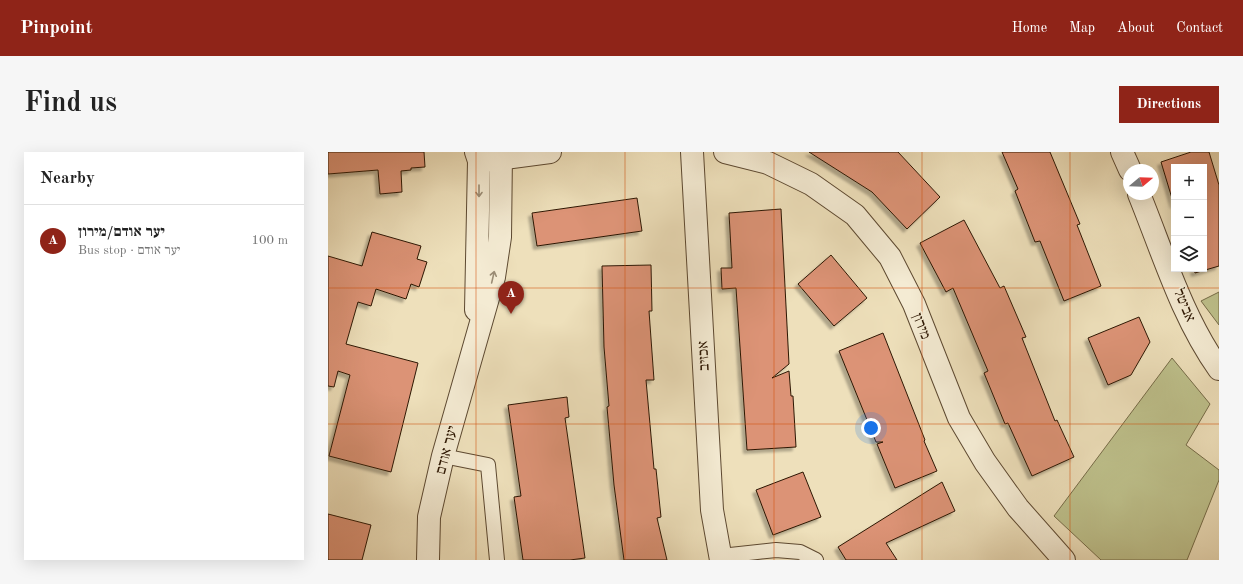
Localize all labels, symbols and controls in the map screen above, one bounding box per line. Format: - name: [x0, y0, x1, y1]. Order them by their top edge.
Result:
- text: Pinpoint: [20, 19, 93, 38]
- text: Home: [1012, 21, 1047, 35]
- text: Map: [1069, 21, 1095, 35]
- text: About: [1117, 21, 1154, 35]
- text: Contact: [1176, 21, 1223, 35]
- button: Directions: [1119, 86, 1219, 123]
- text: Find us: [24, 90, 117, 118]
- north arrow: [1123, 164, 1159, 200]
- map controls: [1171, 164, 1207, 272]
- button: +: [1171, 164, 1207, 200]
- text: Nearby: [40, 170, 95, 187]
- one-way arrow: [475, 184, 482, 197]
- button: −: [1171, 200, 1207, 236]
- text: יער אודם/מירון: [78, 225, 165, 240]
- text: A: [48, 234, 58, 247]
- text: 100 m: [251, 234, 288, 247]
- button: layers: [1171, 236, 1207, 272]
- text: Bus stop · יער אודם: [78, 244, 180, 257]
- one-way arrow: [490, 271, 498, 284]
- pin: A: [498, 281, 524, 314]
- street label: אביטל: [1170, 286, 1198, 324]
- street label: מירון: [909, 311, 933, 342]
- street label: אכזיב: [696, 340, 713, 371]
- your location: [861, 418, 881, 438]
- street label: יער אודם: [434, 425, 461, 476]

